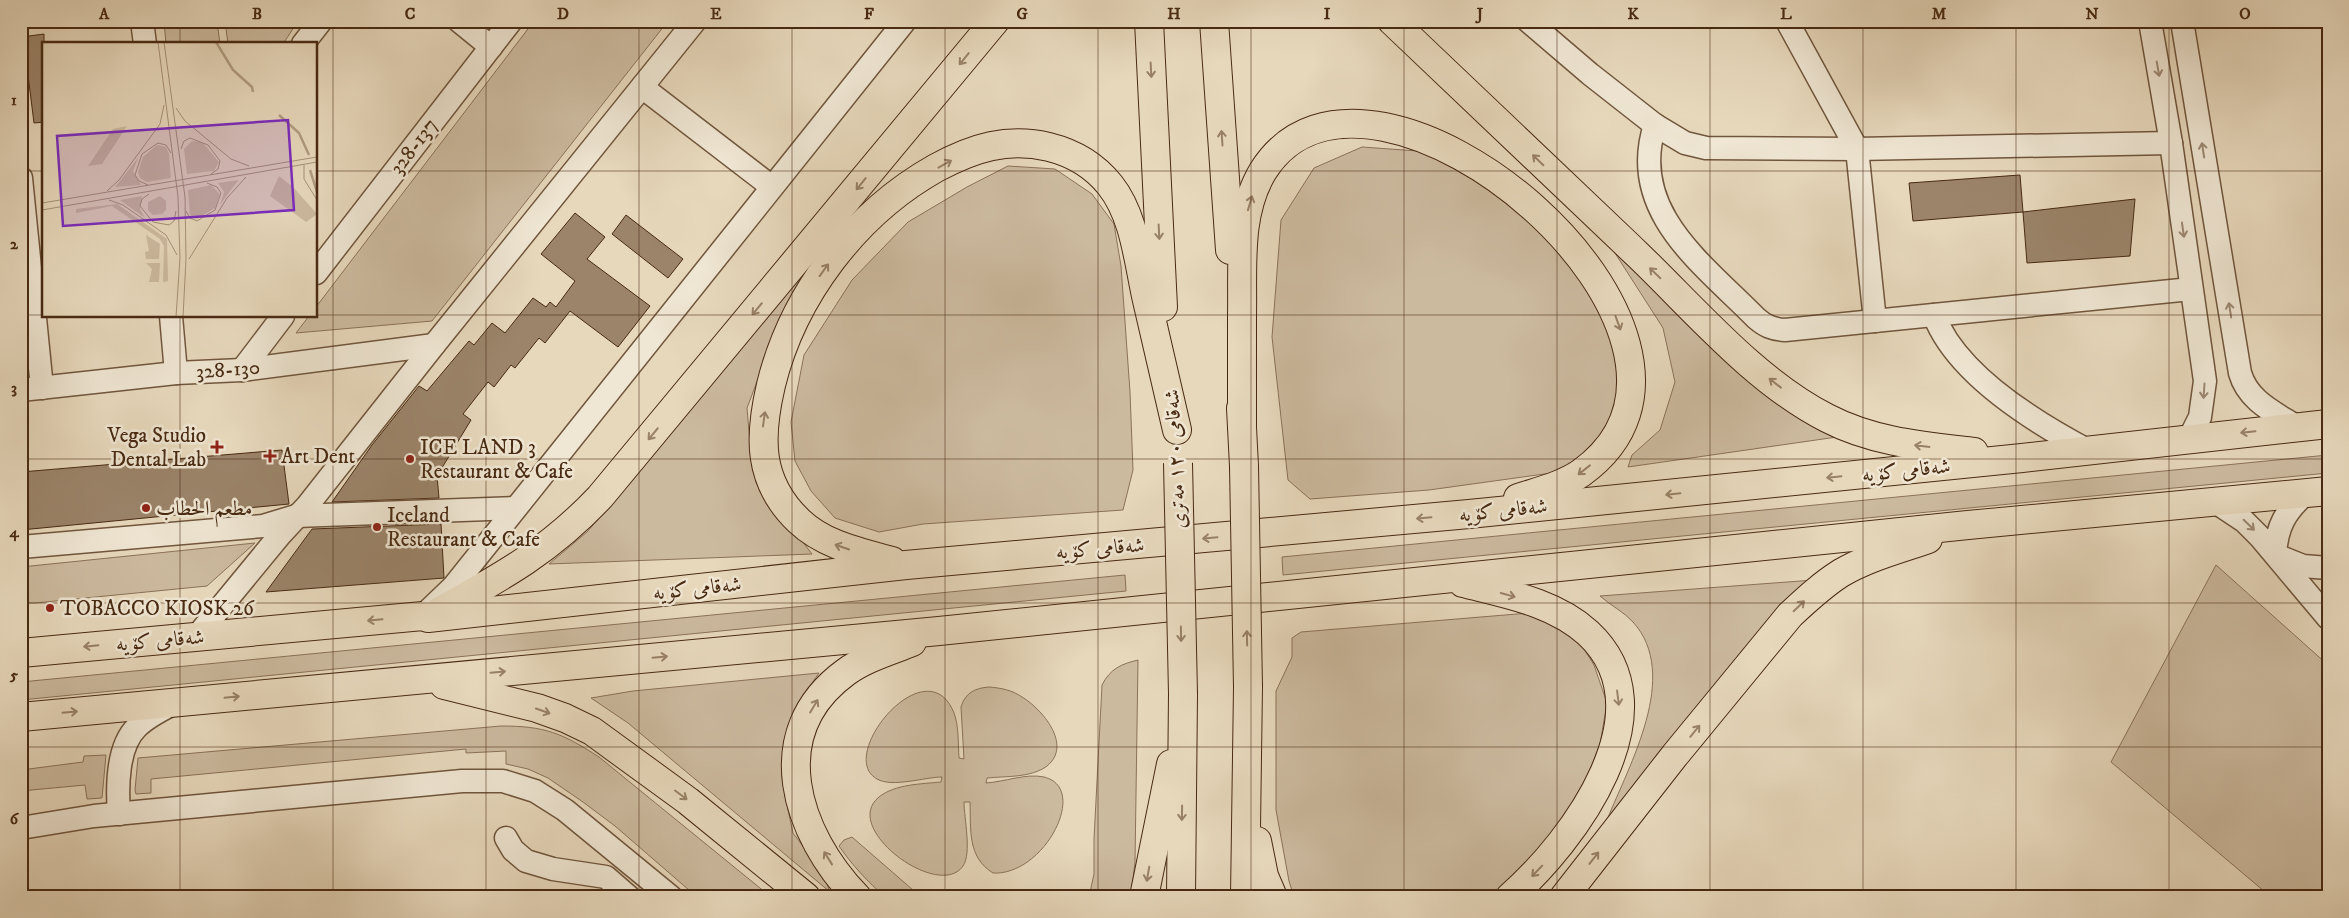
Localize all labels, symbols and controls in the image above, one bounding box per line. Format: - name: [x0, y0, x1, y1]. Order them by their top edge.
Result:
- text: A: [98, 4, 110, 24]
- text: B: [252, 4, 262, 24]
- text: C: [405, 4, 415, 24]
- text: D: [557, 4, 569, 24]
- text: E: [710, 4, 722, 24]
- text: F: [864, 4, 874, 24]
- text: G: [1016, 4, 1028, 24]
- text: H: [1167, 4, 1181, 24]
- text: I: [1324, 4, 1331, 24]
- text: J: [1475, 4, 1484, 24]
- text: K: [1627, 4, 1639, 24]
- text: L: [1780, 4, 1792, 24]
- text: M: [1932, 4, 1947, 24]
- text: N: [2085, 4, 2099, 24]
- text: O: [2239, 4, 2251, 24]
- inset map: [42, 42, 318, 318]
- one-way arrow: [959, 52, 970, 65]
- one-way arrow: [2154, 61, 2164, 77]
- one-way arrow: [1147, 62, 1156, 78]
- text: 1: [11, 90, 17, 110]
- street label: 328-137: [384, 113, 443, 180]
- one-way arrow: [1217, 131, 1227, 147]
- one-way arrow: [2198, 142, 2208, 158]
- one-way arrow: [1532, 154, 1544, 166]
- one-way arrow: [937, 159, 952, 169]
- one-way arrow: [855, 178, 867, 191]
- one-way arrow: [1246, 195, 1255, 211]
- one-way arrow: [2178, 221, 2188, 237]
- one-way arrow: [1154, 224, 1163, 240]
- text: 2: [10, 234, 19, 254]
- one-way arrow: [819, 263, 829, 277]
- one-way arrow: [1650, 267, 1662, 279]
- one-way arrow: [751, 303, 763, 316]
- one-way arrow: [2224, 303, 2234, 319]
- one-way arrow: [1614, 315, 1623, 331]
- street label: 328-130: [195, 355, 261, 385]
- one-way arrow: [1768, 377, 1781, 388]
- text: 3: [11, 378, 17, 398]
- one-way arrow: [2200, 382, 2209, 398]
- street label: شەقامی ١٢٠ مەتری: [1159, 388, 1193, 529]
- one-way arrow: [759, 412, 769, 428]
- place label: Vega Studio Dental Lab: [106, 423, 206, 473]
- one-way arrow: [647, 427, 658, 440]
- one-way arrow: [2241, 427, 2257, 437]
- place label: ICE LAND 3 Restaurant & Cafe: [420, 435, 573, 485]
- marker: Vega Studio Dental Lab: [210, 440, 224, 454]
- one-way arrow: [1914, 441, 1930, 451]
- place label: Art Dent: [281, 444, 356, 470]
- marker: Art Dent: [263, 449, 277, 463]
- marker: ICE LAND 3 Restaurant & Cafe: [404, 453, 416, 465]
- street label: شەقامی کۆیە: [1860, 453, 1952, 489]
- one-way arrow: [1578, 464, 1591, 475]
- one-way arrow: [1827, 472, 1843, 482]
- one-way arrow: [1665, 489, 1681, 498]
- street label: شەقامی کۆیە: [1457, 493, 1549, 529]
- place label: مطعم الحطاب: [156, 496, 253, 528]
- marker: مطعم الحطاب: [140, 502, 152, 514]
- place label: Iceland Restaurant & Cafe: [387, 503, 540, 553]
- one-way arrow: [1416, 513, 1432, 523]
- one-way arrow: [2242, 519, 2254, 531]
- marker: Iceland Restaurant & Cafe: [371, 521, 383, 533]
- text: 4: [8, 522, 19, 542]
- street label: شەقامی کۆیە: [1055, 532, 1146, 566]
- one-way arrow: [1202, 533, 1218, 542]
- one-way arrow: [835, 542, 850, 551]
- street label: شەقامی کۆیە: [651, 571, 743, 607]
- one-way arrow: [1500, 590, 1516, 600]
- place label: TOBACCO KIOSK 26: [60, 596, 255, 622]
- one-way arrow: [1793, 601, 1805, 613]
- marker: TOBACCO KIOSK 26: [44, 602, 56, 614]
- one-way arrow: [367, 616, 383, 625]
- street label: شەقامی کۆیە: [115, 624, 206, 658]
- one-way arrow: [1177, 626, 1186, 642]
- one-way arrow: [1242, 630, 1252, 646]
- one-way arrow: [83, 641, 99, 651]
- one-way arrow: [651, 652, 667, 661]
- text: 5: [9, 665, 18, 685]
- one-way arrow: [490, 667, 506, 676]
- one-way arrow: [1613, 690, 1623, 706]
- one-way arrow: [223, 693, 239, 702]
- one-way arrow: [810, 700, 820, 714]
- one-way arrow: [535, 706, 551, 716]
- one-way arrow: [62, 708, 78, 717]
- one-way arrow: [1690, 725, 1701, 738]
- one-way arrow: [674, 790, 687, 801]
- one-way arrow: [1177, 804, 1187, 821]
- text: 6: [10, 809, 20, 829]
- one-way arrow: [823, 851, 833, 865]
- one-way arrow: [1589, 852, 1600, 865]
- one-way arrow: [1142, 865, 1152, 881]
- one-way arrow: [1531, 865, 1543, 878]

